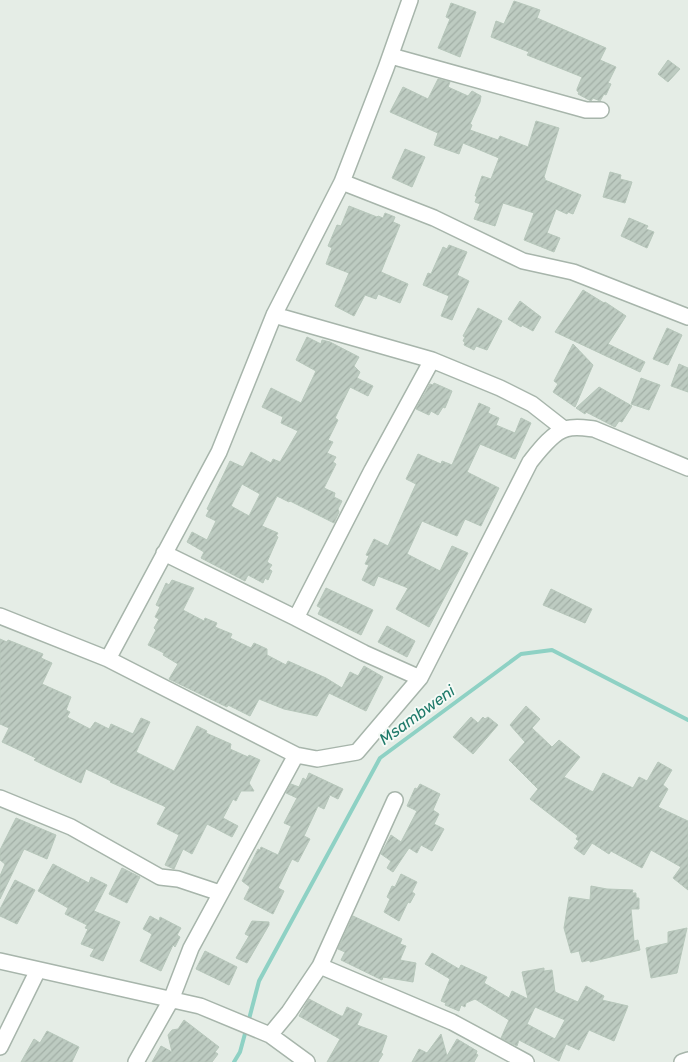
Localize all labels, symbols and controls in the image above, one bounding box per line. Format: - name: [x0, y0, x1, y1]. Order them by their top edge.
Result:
- water label: Msambweni: [375, 681, 459, 749]

